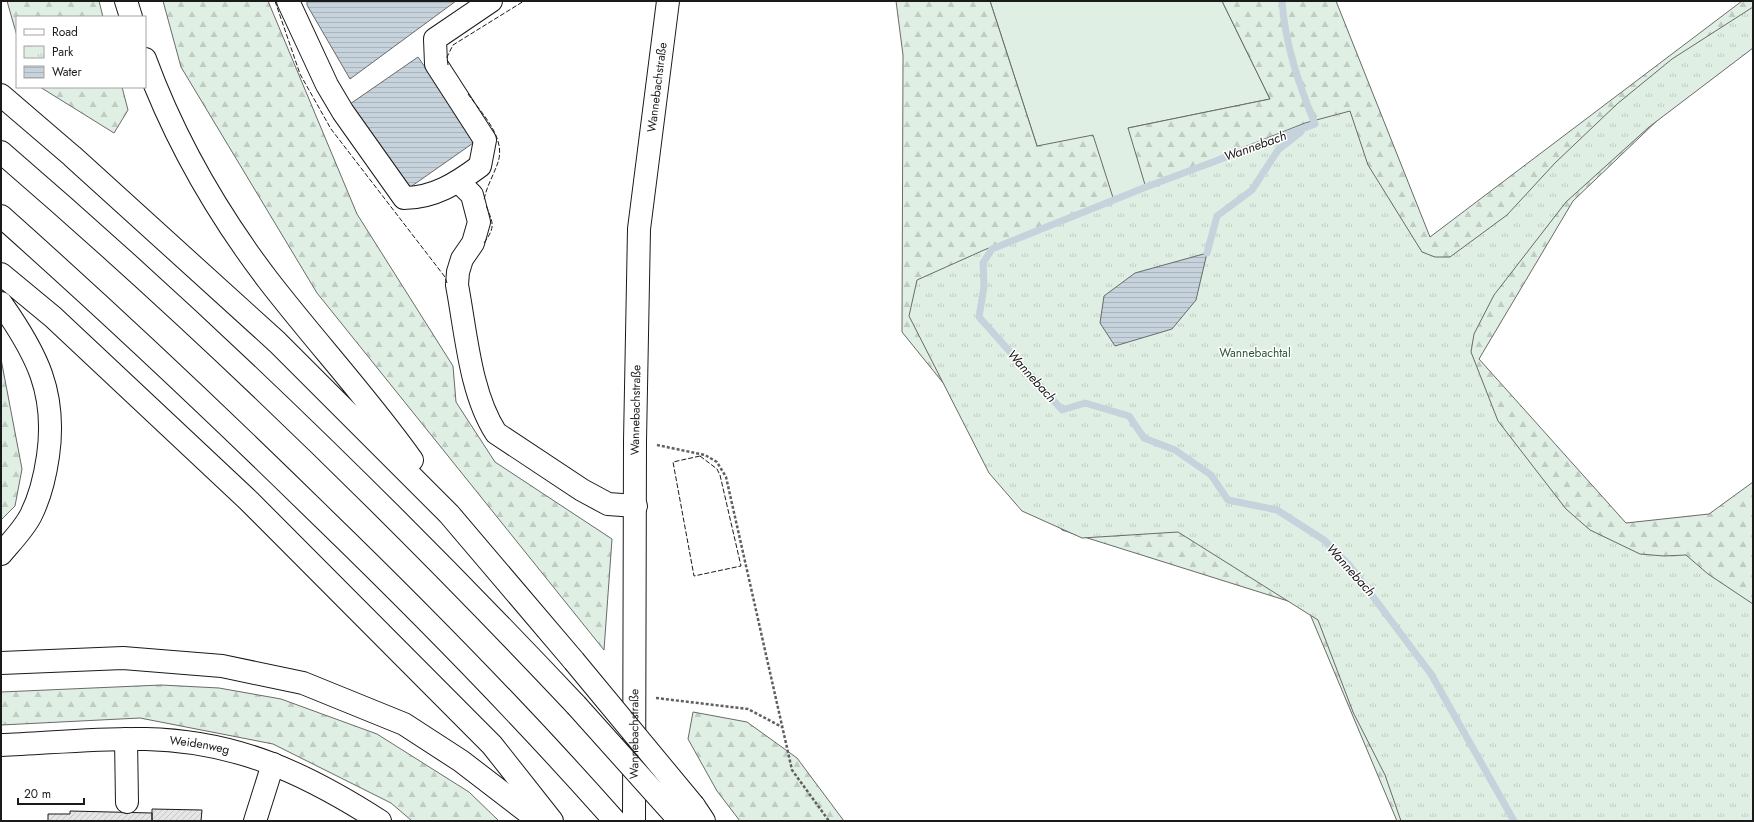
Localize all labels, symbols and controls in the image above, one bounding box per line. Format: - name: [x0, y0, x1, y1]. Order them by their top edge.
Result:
- legend: [16, 16, 146, 88]
- text: Road: [52, 23, 78, 41]
- street label: Wannebachstraße: [642, 41, 672, 133]
- text: Park: [52, 43, 74, 61]
- text: Water: [52, 63, 83, 81]
- water label: Wannebach: [1221, 126, 1289, 166]
- park label: Wannebachtal: [1219, 344, 1291, 362]
- water label: Wannebach: [1003, 345, 1061, 407]
- street label: Wannebachstraße: [626, 365, 645, 455]
- water label: Wannebach: [1322, 539, 1380, 601]
- street label: Wannebachstraße: [625, 689, 643, 779]
- street label: Weidenweg: [169, 731, 231, 759]
- scale bar: [18, 780, 84, 806]
- text: 20 m: [24, 785, 51, 803]

